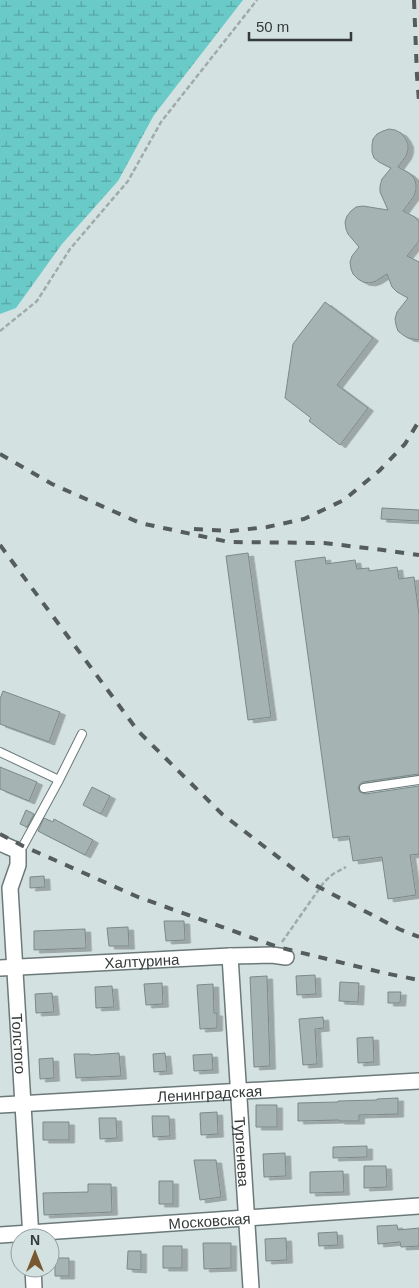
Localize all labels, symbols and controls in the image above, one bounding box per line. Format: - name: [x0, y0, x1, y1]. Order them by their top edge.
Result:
- scale bar: [249, 10, 352, 42]
- text: 50 m: [256, 18, 289, 35]
- street label: Халтурина: [104, 950, 180, 971]
- street label: Толстого: [9, 1013, 30, 1075]
- street label: Ленинградская: [157, 1082, 263, 1104]
- street label: Тургенева: [232, 1116, 253, 1188]
- street label: Московская: [168, 1209, 251, 1232]
- north arrow: [10, 1228, 60, 1278]
- text: N: [30, 1232, 40, 1248]

